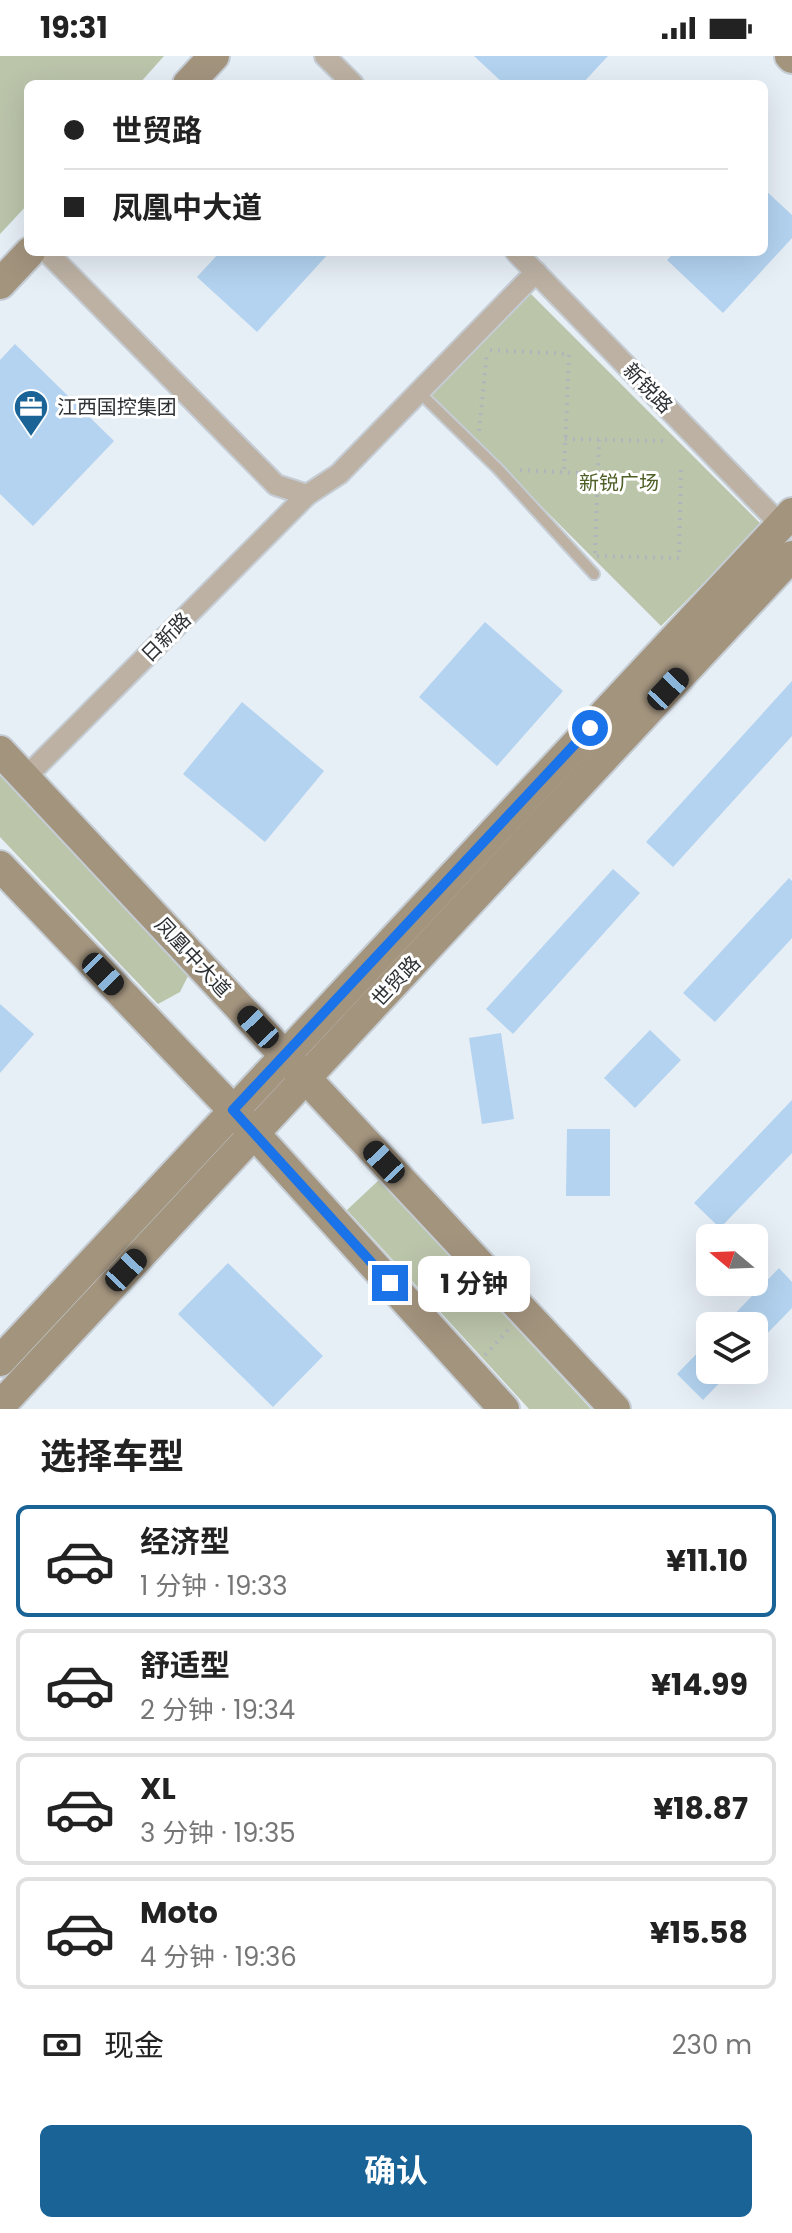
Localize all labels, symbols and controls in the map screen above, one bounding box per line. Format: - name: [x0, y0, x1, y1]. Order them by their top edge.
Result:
- text: 19:31: [40, 6, 108, 49]
- text: 世贸路: [112, 109, 202, 152]
- text: 凤凰中大道: [112, 186, 262, 229]
- street label: 新锐路: [617, 357, 679, 419]
- office icon: 江西国控集团: [12, 388, 50, 438]
- place label: 江西国控集团: [57, 393, 177, 421]
- park label: 新锐广场: [579, 469, 659, 497]
- street label: 日新路: [135, 606, 197, 668]
- car: [643, 663, 693, 715]
- route start: [572, 710, 608, 746]
- street label: 凤凰中大道: [149, 911, 237, 1003]
- car: [78, 948, 128, 1000]
- street label: 世贸路: [365, 950, 427, 1012]
- car: [233, 1001, 283, 1053]
- car: [359, 1136, 409, 1188]
- north arrow: [696, 1224, 768, 1296]
- map controls: [696, 1224, 768, 1384]
- car: [101, 1244, 151, 1296]
- callout: 1 分钟: [418, 1255, 530, 1311]
- route end: [372, 1265, 408, 1301]
- text: 1 分钟: [440, 1266, 508, 1302]
- button: layers: [696, 1312, 768, 1384]
- text: 选择车型: [40, 1431, 184, 1482]
- text: 经济型: [140, 1520, 230, 1563]
- icon: car: [44, 1525, 116, 1597]
- text: ¥11.10: [666, 1539, 748, 1582]
- text: 1 分钟 · 19:33: [140, 1568, 288, 1604]
- text: 舒适型: [140, 1644, 230, 1687]
- icon: car: [44, 1649, 116, 1721]
- text: ¥14.99: [651, 1663, 748, 1706]
- text: 2 分钟 · 19:34: [140, 1692, 295, 1728]
- text: XL: [140, 1767, 176, 1810]
- icon: car: [44, 1773, 116, 1845]
- text: ¥18.87: [653, 1787, 748, 1830]
- text: 3 分钟 · 19:35: [140, 1815, 296, 1851]
- text: Moto: [140, 1891, 218, 1934]
- icon: car: [44, 1897, 116, 1969]
- text: ¥15.58: [650, 1911, 748, 1954]
- text: 4 分钟 · 19:36: [140, 1939, 297, 1975]
- icon: cash: [40, 2023, 84, 2067]
- text: 现金: [104, 2024, 164, 2067]
- text: 230 m: [672, 2027, 752, 2063]
- button: 确认: [40, 2125, 752, 2217]

